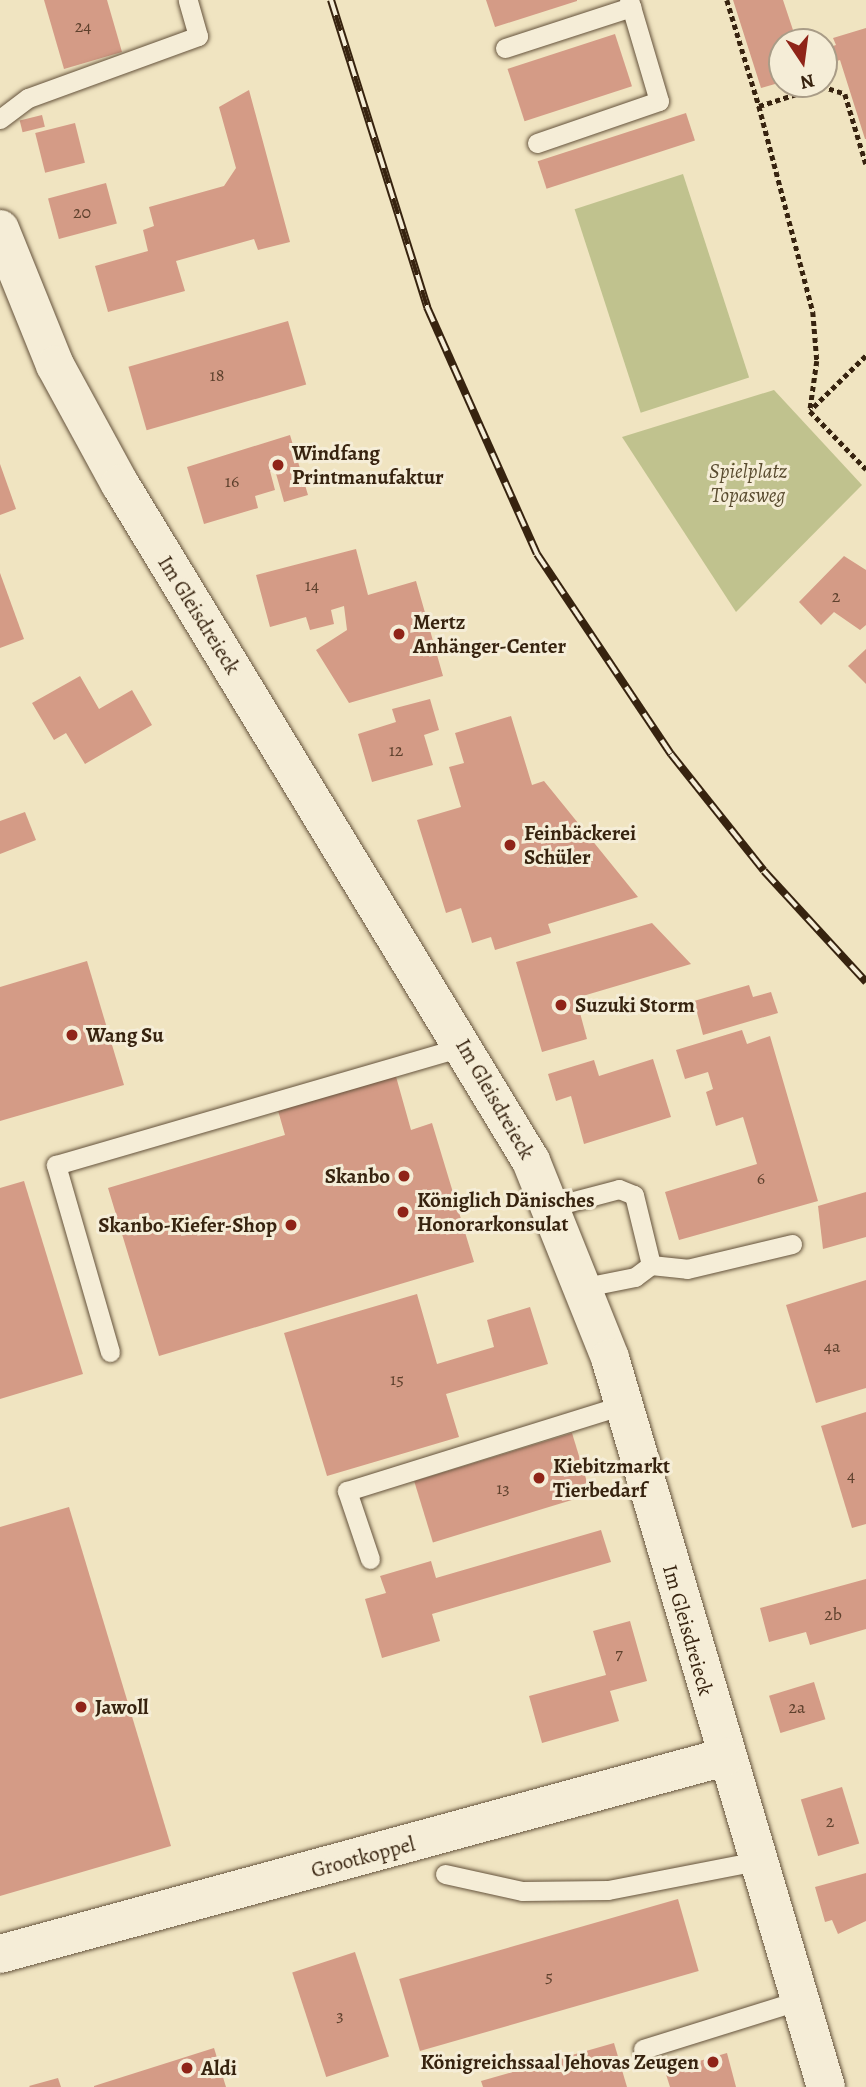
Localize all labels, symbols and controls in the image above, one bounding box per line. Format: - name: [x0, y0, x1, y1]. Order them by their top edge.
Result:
- house number: 24: [75, 15, 91, 37]
- north arrow: [768, 28, 838, 98]
- text: N: [798, 67, 817, 96]
- house number: 20: [73, 201, 91, 223]
- house number: 18: [210, 364, 224, 386]
- place label: Windfang Printmanufaktur: [292, 440, 444, 490]
- marker: Windfang Printmanufaktur: [270, 457, 286, 473]
- park label: Spielplatz Topasweg: [709, 458, 787, 508]
- house number: 16: [225, 470, 239, 492]
- street label: Im Gleisdreieck: [153, 551, 245, 679]
- house number: 14: [305, 574, 319, 596]
- house number: 2: [832, 585, 840, 607]
- place label: Mertz Anhänger-Center: [413, 609, 566, 659]
- marker: Mertz Anhänger-Center: [391, 626, 407, 642]
- house number: 12: [389, 739, 403, 761]
- place label: Feinbäckerei Schüler: [524, 820, 636, 870]
- marker: Feinbäckerei Schüler: [502, 837, 518, 853]
- place label: Suzuki Storm: [575, 992, 695, 1018]
- marker: Suzuki Storm: [553, 997, 569, 1013]
- place label: Wang Su: [86, 1022, 164, 1048]
- marker: Wang Su: [64, 1027, 80, 1043]
- street label: Im Gleisdreieck: [450, 1034, 540, 1164]
- place label: Skanbo: [325, 1163, 390, 1189]
- house number: 6: [757, 1167, 765, 1189]
- marker: Skanbo: [396, 1168, 412, 1184]
- place label: Königlich Dänisches Honorarkonsulat: [417, 1187, 595, 1237]
- marker: Königlich Dänisches Honorarkonsulat: [395, 1204, 411, 1220]
- place label: Skanbo-Kiefer-Shop: [98, 1212, 277, 1238]
- marker: Skanbo-Kiefer-Shop: [283, 1217, 299, 1233]
- house number: 4a: [824, 1335, 840, 1357]
- house number: 15: [390, 1368, 404, 1390]
- place label: Kiebitzmarkt Tierbedarf: [553, 1453, 670, 1503]
- house number: 4: [847, 1464, 855, 1486]
- marker: Kiebitzmarkt Tierbedarf: [531, 1470, 547, 1486]
- house number: 13: [496, 1477, 510, 1499]
- street label: Im Gleisdreieck: [657, 1562, 719, 1698]
- house number: 2b: [824, 1603, 842, 1625]
- house number: 7: [615, 1642, 623, 1664]
- place label: Jawoll: [95, 1694, 148, 1720]
- house number: 2a: [789, 1696, 805, 1718]
- marker: Jawoll: [73, 1699, 89, 1715]
- house number: 2: [826, 1810, 834, 1832]
- street label: Grootkoppel: [308, 1831, 418, 1883]
- house number: 5: [545, 1965, 553, 1987]
- house number: 3: [336, 2004, 344, 2026]
- place label: Königreichssaal Jehovas Zeugen: [421, 2049, 699, 2075]
- marker: Königreichssaal Jehovas Zeugen: [705, 2054, 721, 2070]
- place label: Aldi: [201, 2055, 237, 2081]
- marker: Aldi: [179, 2060, 195, 2076]

